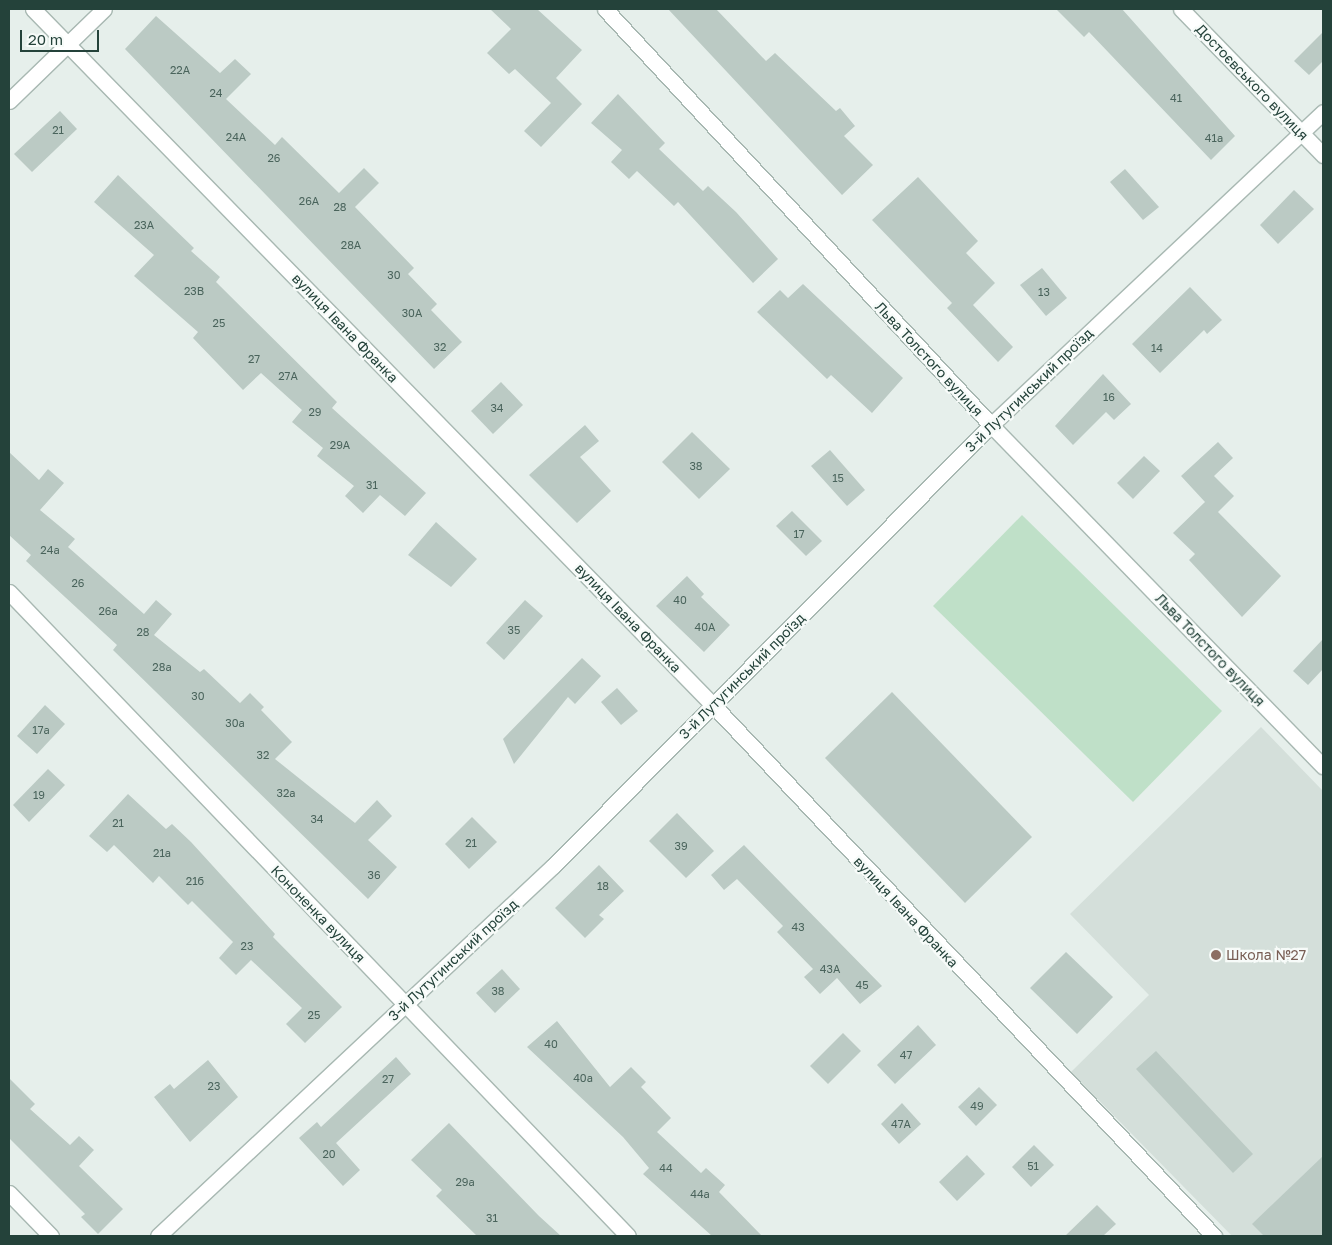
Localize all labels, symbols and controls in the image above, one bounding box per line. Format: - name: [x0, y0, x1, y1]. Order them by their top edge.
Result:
- scale bar: [22, 20, 101, 52]
- street label: Достоєвського вулиця: [1192, 20, 1312, 144]
- text: 20 m: [28, 30, 63, 48]
- house number: 22А: [170, 63, 190, 77]
- house number: 24: [209, 86, 223, 100]
- house number: 41: [1170, 91, 1182, 105]
- house number: 21: [52, 123, 64, 137]
- house number: 24А: [226, 130, 246, 144]
- house number: 41а: [1205, 131, 1223, 145]
- house number: 26: [267, 151, 281, 165]
- house number: 26А: [299, 194, 319, 208]
- house number: 28: [333, 200, 347, 214]
- house number: 23А: [134, 218, 154, 232]
- house number: 28А: [341, 238, 361, 252]
- house number: 30: [387, 268, 401, 282]
- street label: вулиця Івана Франка: [288, 270, 402, 386]
- house number: 23В: [184, 284, 204, 298]
- house number: 13: [1038, 285, 1050, 299]
- street label: Льва Толстого вулиця: [872, 298, 986, 420]
- house number: 30А: [402, 306, 422, 320]
- house number: 25: [213, 316, 225, 330]
- street label: 3-й Лутугинський проїзд: [962, 325, 1096, 455]
- house number: 32: [434, 340, 446, 354]
- house number: 14: [1151, 341, 1163, 355]
- house number: 27: [248, 352, 260, 366]
- house number: 27А: [278, 369, 298, 383]
- house number: 16: [1103, 390, 1115, 404]
- house number: 34: [490, 401, 504, 415]
- house number: 29: [308, 405, 322, 419]
- house number: 29А: [330, 438, 350, 452]
- house number: 38: [689, 459, 703, 473]
- house number: 15: [832, 471, 844, 485]
- house number: 31: [366, 478, 378, 492]
- house number: 17: [793, 527, 805, 541]
- house number: 24а: [40, 543, 60, 557]
- street label: вулиця Івана Франка: [571, 560, 685, 676]
- house number: 26: [71, 576, 85, 590]
- street label: Льва Толстого вулиця: [1152, 590, 1268, 710]
- house number: 40: [673, 593, 687, 607]
- house number: 26а: [98, 604, 118, 618]
- street label: 3-й Лутугинський проїзд: [676, 610, 808, 742]
- house number: 40А: [695, 620, 715, 634]
- house number: 35: [508, 623, 520, 637]
- house number: 28: [136, 625, 150, 639]
- house number: 28а: [152, 660, 172, 674]
- house number: 30: [191, 689, 205, 703]
- house number: 30а: [225, 716, 245, 730]
- house number: 17а: [32, 723, 50, 737]
- house number: 32: [257, 748, 269, 762]
- house number: 32а: [276, 786, 296, 800]
- house number: 19: [33, 788, 45, 802]
- house number: 34: [310, 812, 324, 826]
- house number: 21: [112, 816, 124, 830]
- house number: 21: [465, 836, 477, 850]
- house number: 39: [674, 839, 688, 853]
- house number: 21а: [153, 846, 171, 860]
- street label: вулиця Івана Франка: [850, 853, 962, 971]
- street label: Кононенка вулиця: [267, 862, 369, 966]
- house number: 36: [367, 868, 381, 882]
- house number: 21б: [186, 874, 204, 888]
- house number: 18: [597, 879, 609, 893]
- street label: 3-й Лутугинський проїзд: [385, 896, 521, 1024]
- house number: 43: [791, 920, 805, 934]
- house number: 23: [241, 939, 253, 953]
- place label: Школа №27: [1226, 947, 1306, 963]
- marker: Школа №27: [1210, 949, 1222, 961]
- house number: 43А: [820, 962, 840, 976]
- house number: 45: [855, 978, 869, 992]
- house number: 38: [491, 984, 505, 998]
- house number: 25: [308, 1008, 320, 1022]
- house number: 40: [544, 1037, 558, 1051]
- house number: 47: [900, 1048, 912, 1062]
- house number: 40а: [573, 1071, 593, 1085]
- house number: 27: [382, 1072, 394, 1086]
- house number: 23: [208, 1079, 220, 1093]
- house number: 49: [970, 1099, 984, 1113]
- house number: 47А: [891, 1117, 911, 1131]
- house number: 20: [322, 1147, 336, 1161]
- house number: 51: [1027, 1159, 1039, 1173]
- house number: 44: [659, 1161, 673, 1175]
- house number: 29а: [455, 1175, 475, 1189]
- house number: 44а: [690, 1187, 710, 1201]
- house number: 31: [486, 1211, 498, 1225]

